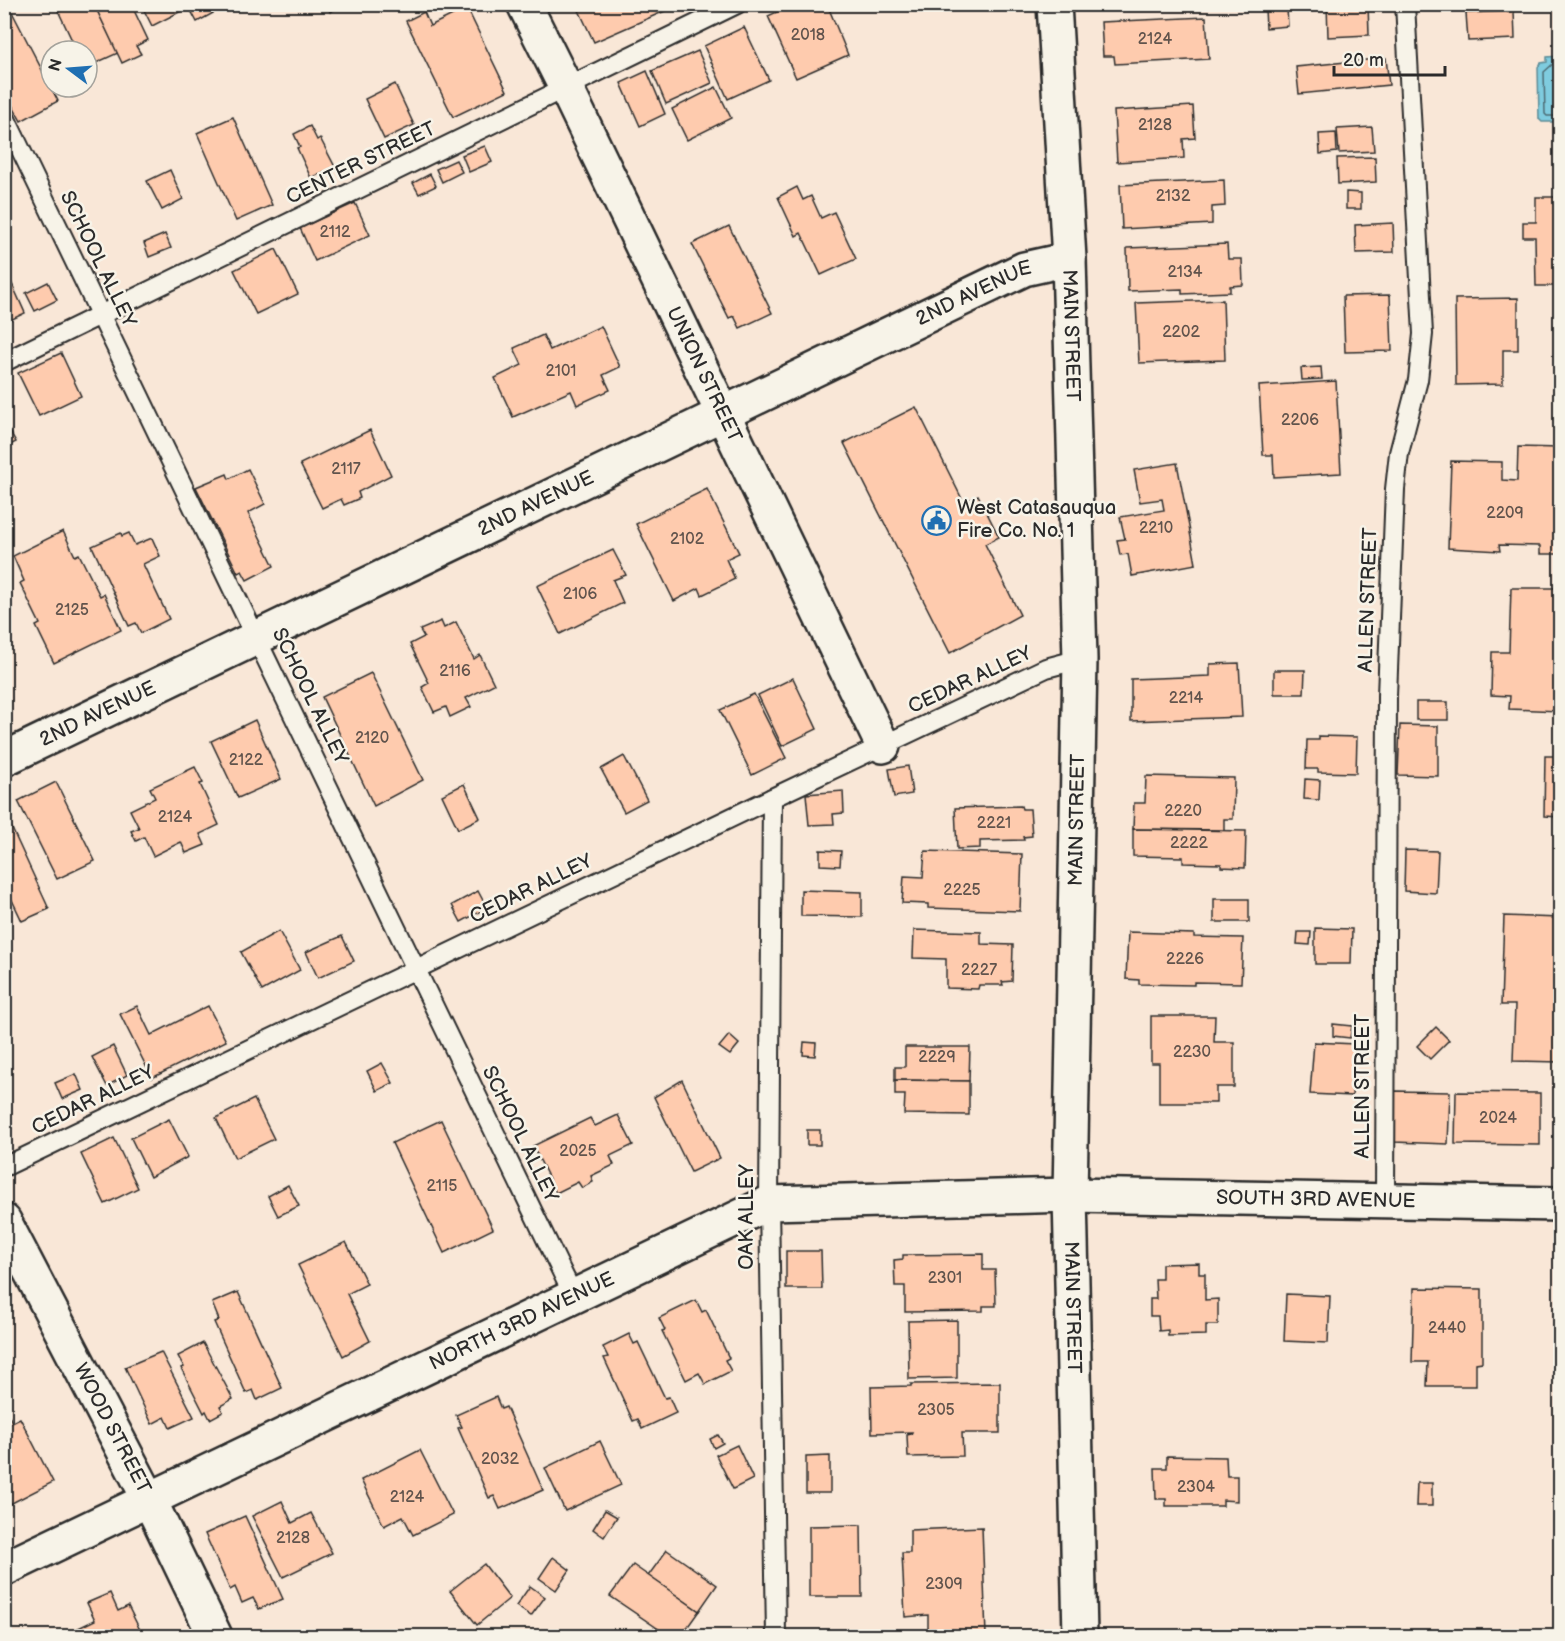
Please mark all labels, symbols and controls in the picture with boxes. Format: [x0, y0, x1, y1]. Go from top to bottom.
house number: 2018 [791, 26, 825, 45]
house number: 2124 [1138, 30, 1172, 49]
north arrow [39, 39, 99, 99]
scale bar [1334, 39, 1445, 77]
text: 20 m [1343, 50, 1384, 71]
text: N [45, 57, 67, 74]
street label: CENTER STREET [282, 116, 440, 210]
house number: 2128 [1138, 116, 1172, 135]
street label: SCHOOL ALLEY [55, 187, 141, 331]
house number: 2132 [1156, 187, 1191, 206]
house number: 2112 [319, 223, 351, 242]
street label: 2ND AVENUE [912, 256, 1034, 331]
house number: 2134 [1168, 263, 1203, 282]
street label: MAIN STREET [1057, 269, 1085, 402]
street label: UNION STREET [661, 303, 747, 446]
house number: 2202 [1162, 323, 1200, 342]
house number: 2101 [546, 362, 577, 381]
house number: 2206 [1281, 411, 1319, 430]
house number: 2117 [331, 460, 361, 479]
street label: 2ND AVENUE [474, 465, 598, 542]
place label: West Catasauqua Fire Co. No. 1 [957, 496, 1116, 543]
public building icon: West Catasauqua Fire Co. No. 1 [920, 504, 952, 536]
house number: 2209 [1486, 504, 1524, 523]
house number: 2210 [1139, 519, 1173, 538]
street label: ALLEN STREET [1353, 527, 1383, 673]
house number: 2102 [670, 530, 705, 549]
house number: 2106 [563, 585, 598, 604]
house number: 2125 [55, 601, 89, 620]
street label: SCHOOL ALLEY [267, 624, 353, 768]
street label: CEDAR ALLEY [905, 641, 1036, 719]
house number: 2116 [439, 662, 471, 681]
street label: 2ND AVENUE [36, 676, 160, 752]
house number: 2214 [1169, 689, 1204, 708]
house number: 2120 [355, 729, 389, 748]
house number: 2122 [229, 751, 264, 770]
street label: MAIN STREET [1064, 754, 1090, 886]
house number: 2220 [1164, 802, 1202, 821]
house number: 2124 [158, 808, 192, 827]
house number: 2221 [977, 814, 1011, 833]
house number: 2222 [1170, 834, 1208, 853]
street label: CEDAR ALLEY [466, 849, 596, 929]
house number: 2225 [943, 881, 981, 900]
house number: 2226 [1166, 950, 1204, 969]
house number: 2227 [961, 961, 997, 980]
street label: ALLEN STREET [1351, 1014, 1375, 1158]
house number: 2230 [1173, 1043, 1211, 1062]
house number: 2229 [918, 1048, 956, 1067]
street label: CEDAR ALLEY [28, 1060, 158, 1140]
street label: SCHOOL ALLEY [477, 1062, 563, 1206]
house number: 2024 [1479, 1109, 1517, 1128]
house number: 2025 [559, 1142, 597, 1161]
street label: OAK ALLEY [735, 1164, 759, 1270]
house number: 2115 [427, 1177, 457, 1196]
street label: SOUTH 3RD AVENUE [1216, 1186, 1416, 1213]
street label: MAIN STREET [1059, 1241, 1086, 1374]
street label: NORTH 3RD AVENUE [425, 1267, 618, 1376]
house number: 2301 [928, 1269, 962, 1288]
house number: 2440 [1428, 1319, 1466, 1338]
street label: WOOD STREET [68, 1359, 156, 1498]
house number: 2305 [917, 1401, 955, 1420]
house number: 2032 [481, 1450, 520, 1469]
house number: 2304 [1177, 1478, 1215, 1497]
house number: 2124 [390, 1488, 424, 1507]
house number: 2128 [276, 1529, 310, 1548]
house number: 2309 [925, 1575, 963, 1594]

